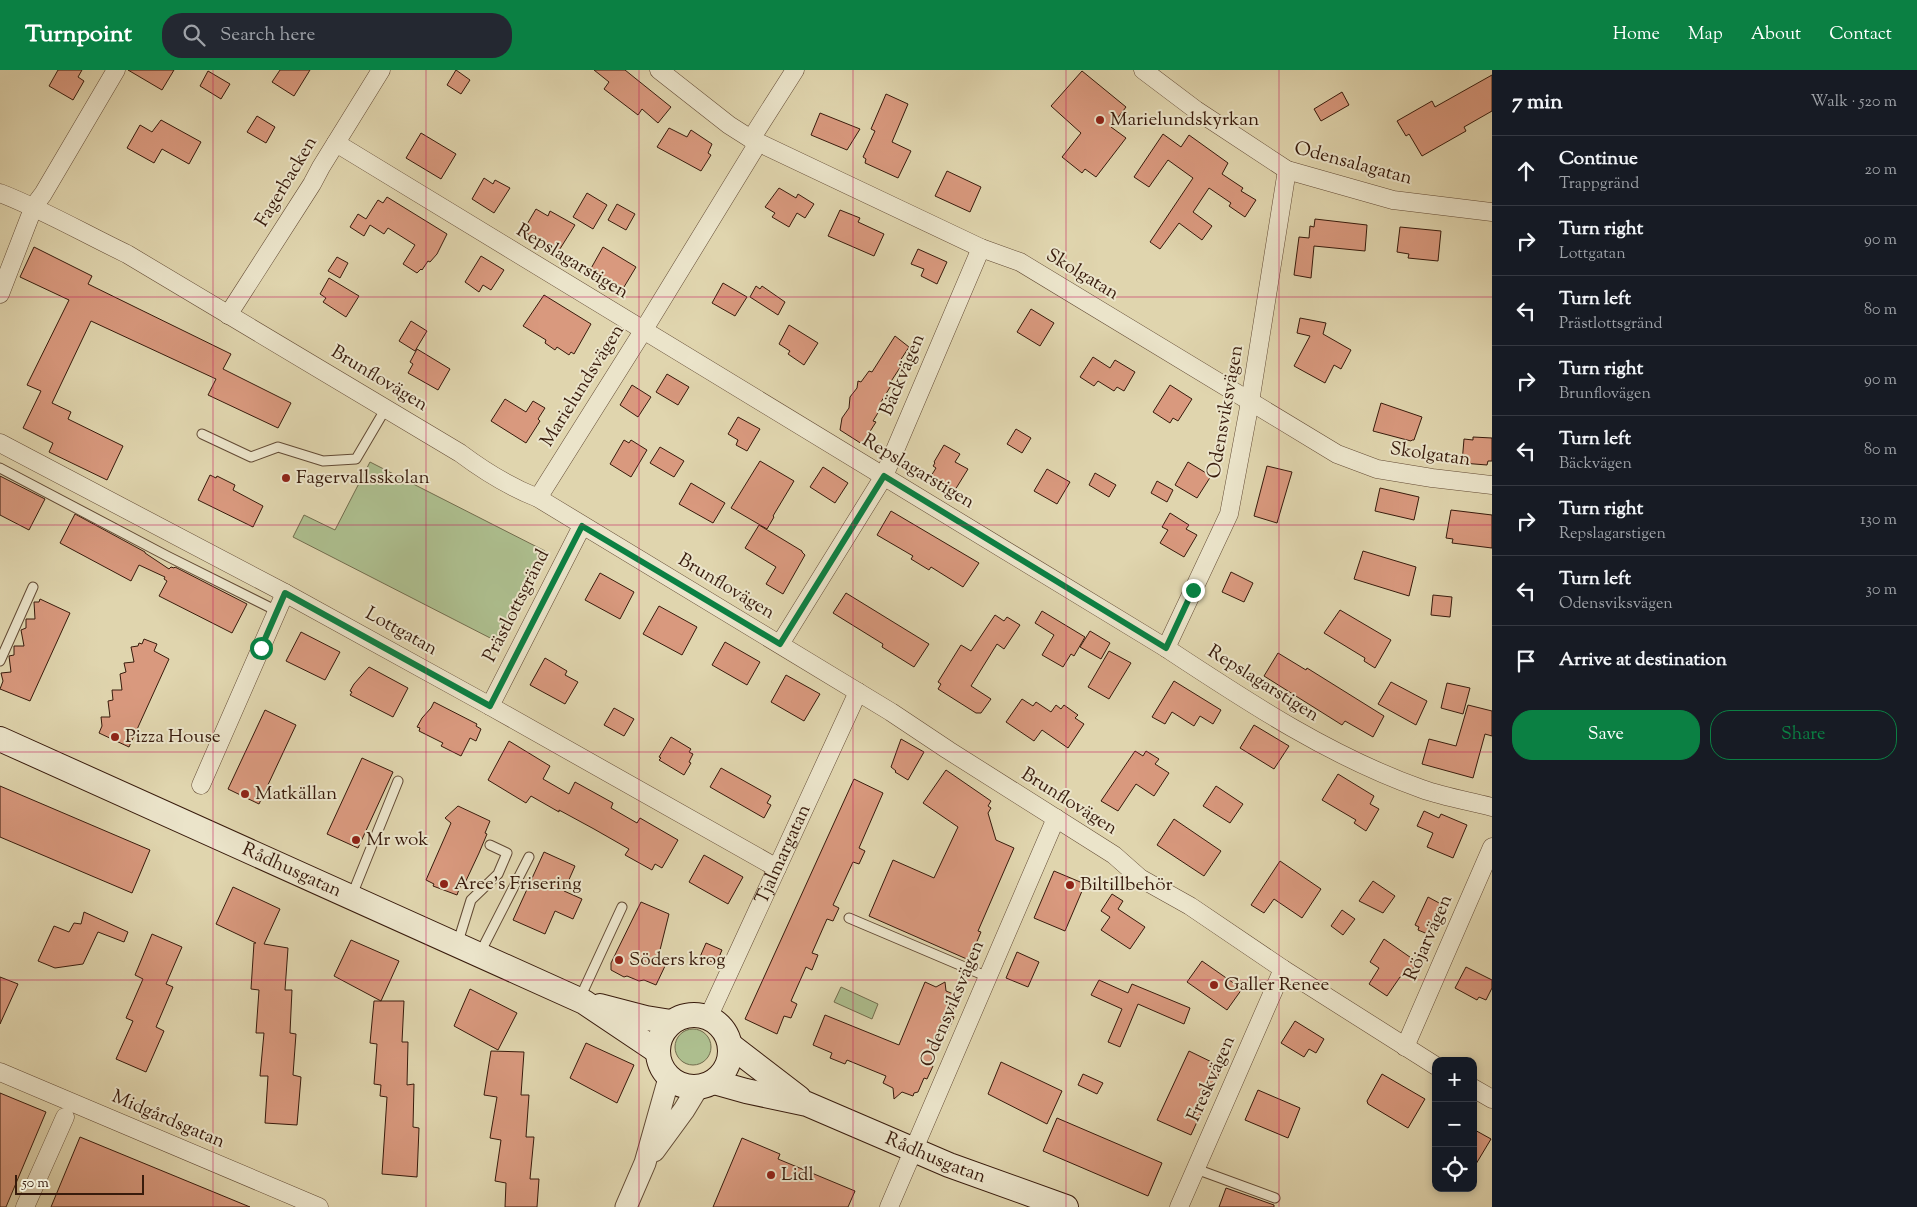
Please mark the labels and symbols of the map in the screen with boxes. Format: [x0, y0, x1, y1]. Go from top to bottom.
place label: Marielundskyrkan [1110, 107, 1259, 134]
marker: Marielundskyrkan [1094, 114, 1106, 126]
street label: Fagerbacken [249, 132, 325, 232]
street label: Odensalagatan [1291, 135, 1415, 193]
street label: Repslagarstigen [511, 218, 633, 306]
street label: Skolgatan [1040, 243, 1124, 307]
street label: Marielundsvägen [534, 319, 632, 453]
street label: Bäckvägen [874, 330, 932, 420]
street label: Brunflovägen [325, 339, 433, 419]
street label: Odensviksvägen [1201, 343, 1251, 481]
street label: Repslagarstigen [857, 428, 979, 516]
street label: Skolgatan [1388, 436, 1472, 474]
place label: Fagervallsskolan [296, 465, 430, 492]
marker: Fagervallsskolan [280, 472, 292, 484]
street label: Prästlottsgränd [477, 545, 557, 667]
street label: Brunflovägen [672, 547, 780, 627]
route end [1182, 579, 1205, 602]
street label: Lottgatan [360, 601, 442, 663]
route start [250, 637, 273, 660]
street label: Repslagarstigen [1202, 639, 1324, 729]
place label: Pizza House [125, 724, 221, 751]
marker: Pizza House [109, 731, 121, 743]
street label: Brunflovägen [1016, 762, 1122, 842]
place label: Matkällan [255, 781, 337, 808]
marker: Matkällan [239, 788, 251, 800]
street label: Tjalmargatan [749, 800, 818, 909]
place label: Mr wok [366, 827, 429, 854]
marker: Mr wok [350, 834, 362, 846]
street label: Rådhusgatan [238, 836, 346, 905]
place label: Aree's Frisering [454, 871, 581, 898]
place label: Biltillbehör [1080, 872, 1173, 899]
marker: Aree's Frisering [438, 878, 450, 890]
marker: Biltillbehör [1064, 879, 1076, 891]
street label: Röjarvägen [1398, 891, 1460, 985]
street label: Odensviksvägen [914, 937, 992, 1071]
place label: Söders krog [629, 947, 726, 974]
marker: Söders krog [613, 954, 625, 966]
place label: Galler Renee [1224, 972, 1330, 999]
marker: Galler Renee [1208, 979, 1220, 991]
street label: Freskvägen [1181, 1032, 1243, 1126]
street label: Midgårdsgatan [107, 1084, 229, 1156]
street label: Rådhusgatan [881, 1126, 989, 1191]
place label: Lidl [781, 1162, 814, 1189]
marker: Lidl [765, 1169, 777, 1181]
scale bar [15, 1172, 144, 1195]

